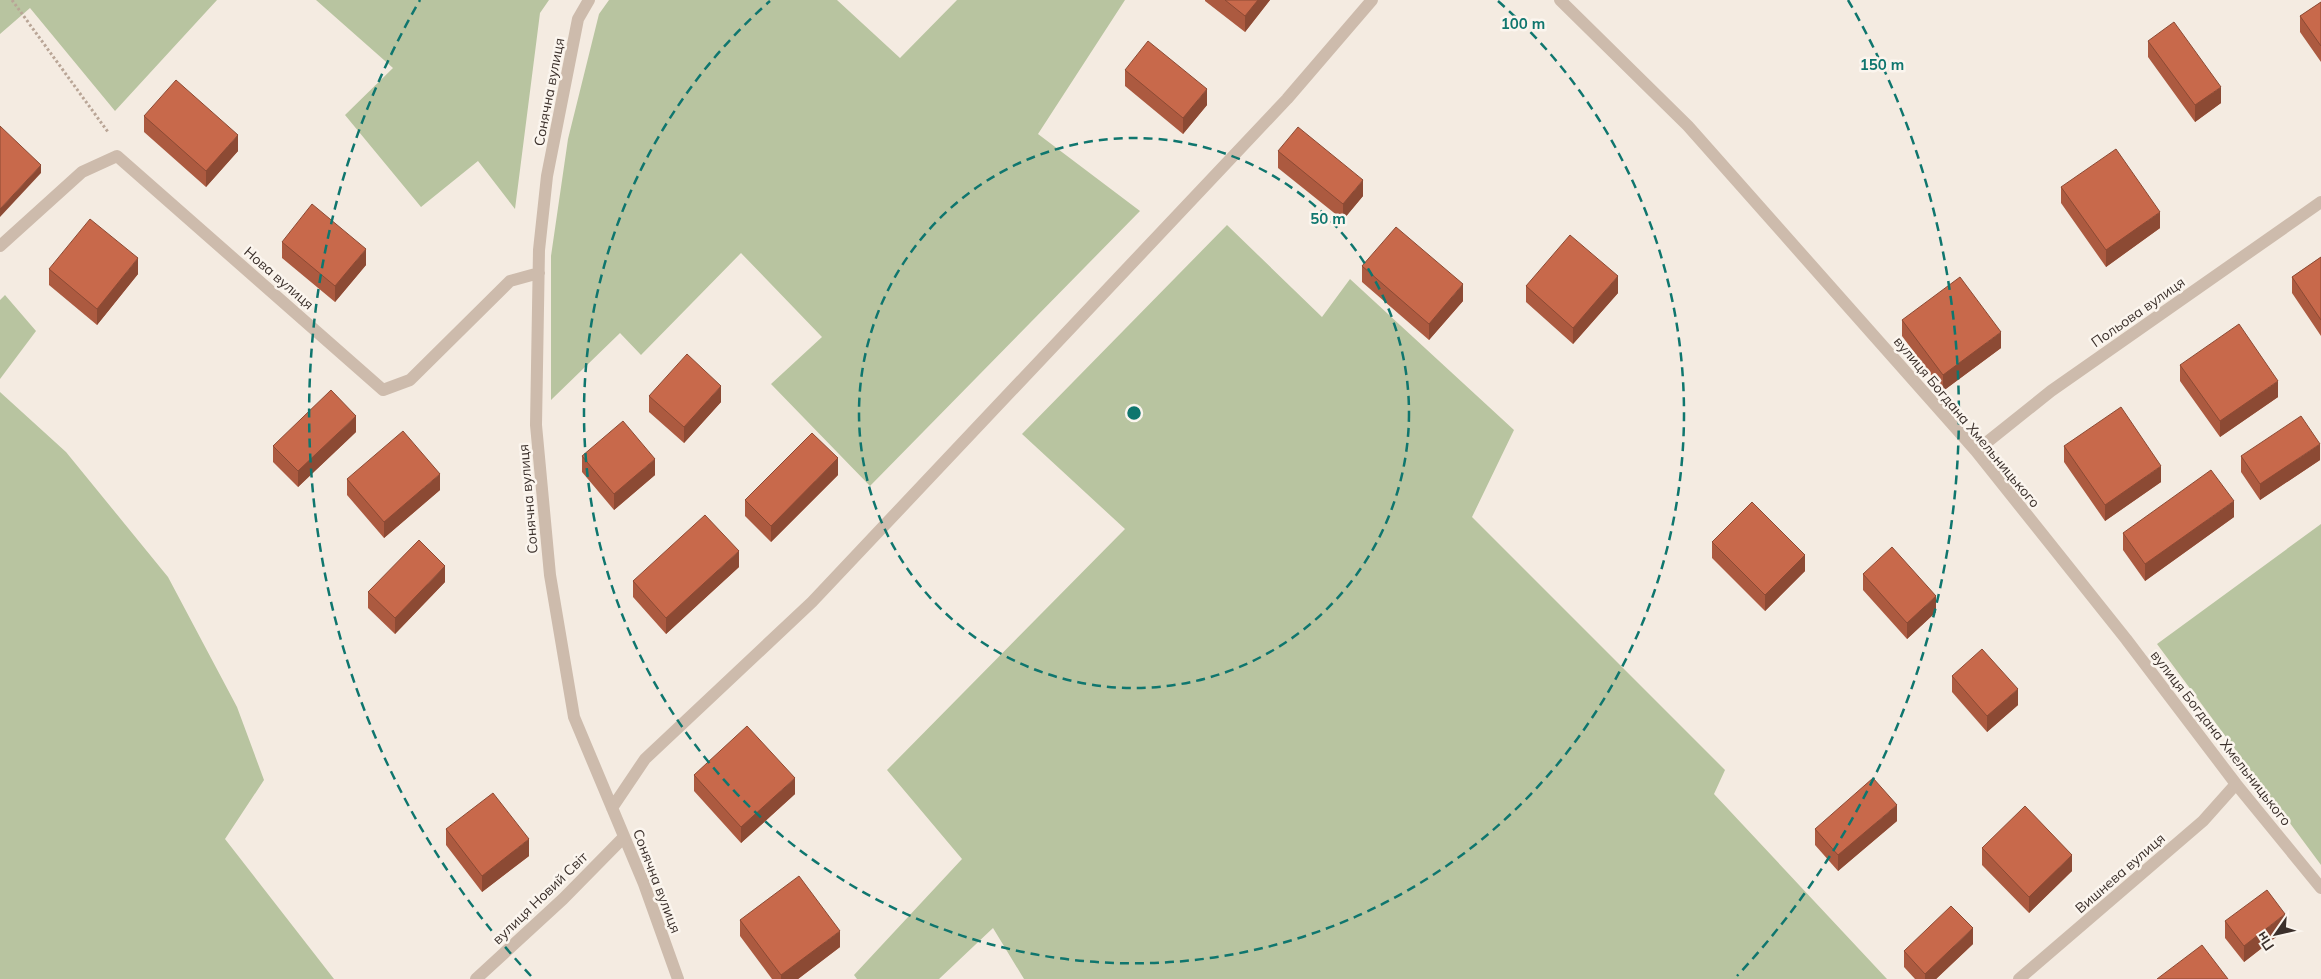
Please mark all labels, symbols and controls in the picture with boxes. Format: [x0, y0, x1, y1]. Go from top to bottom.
text: 100 m [1501, 14, 1545, 33]
street label: Сонячна вулиця [530, 36, 568, 148]
text: 150 m [1860, 55, 1904, 74]
text: 50 m [1310, 209, 1346, 228]
street label: Нова вулиця [240, 243, 318, 313]
street label: Польова вулиця [2088, 273, 2188, 351]
street label: вулиця Богдана Хмельницького [1890, 333, 2044, 511]
centre of rings [1125, 404, 1143, 422]
street label: Сонячна вулиця [514, 444, 542, 554]
street label: вулиця Богдана Хмельницького [2147, 647, 2295, 829]
street label: Сонячна вулиця [629, 827, 685, 935]
street label: Вишнева вулиця [2071, 829, 2169, 917]
street label: вулиця Новий Світ [489, 847, 592, 948]
north arrow [2251, 909, 2301, 959]
text: Пн [2252, 928, 2278, 954]

